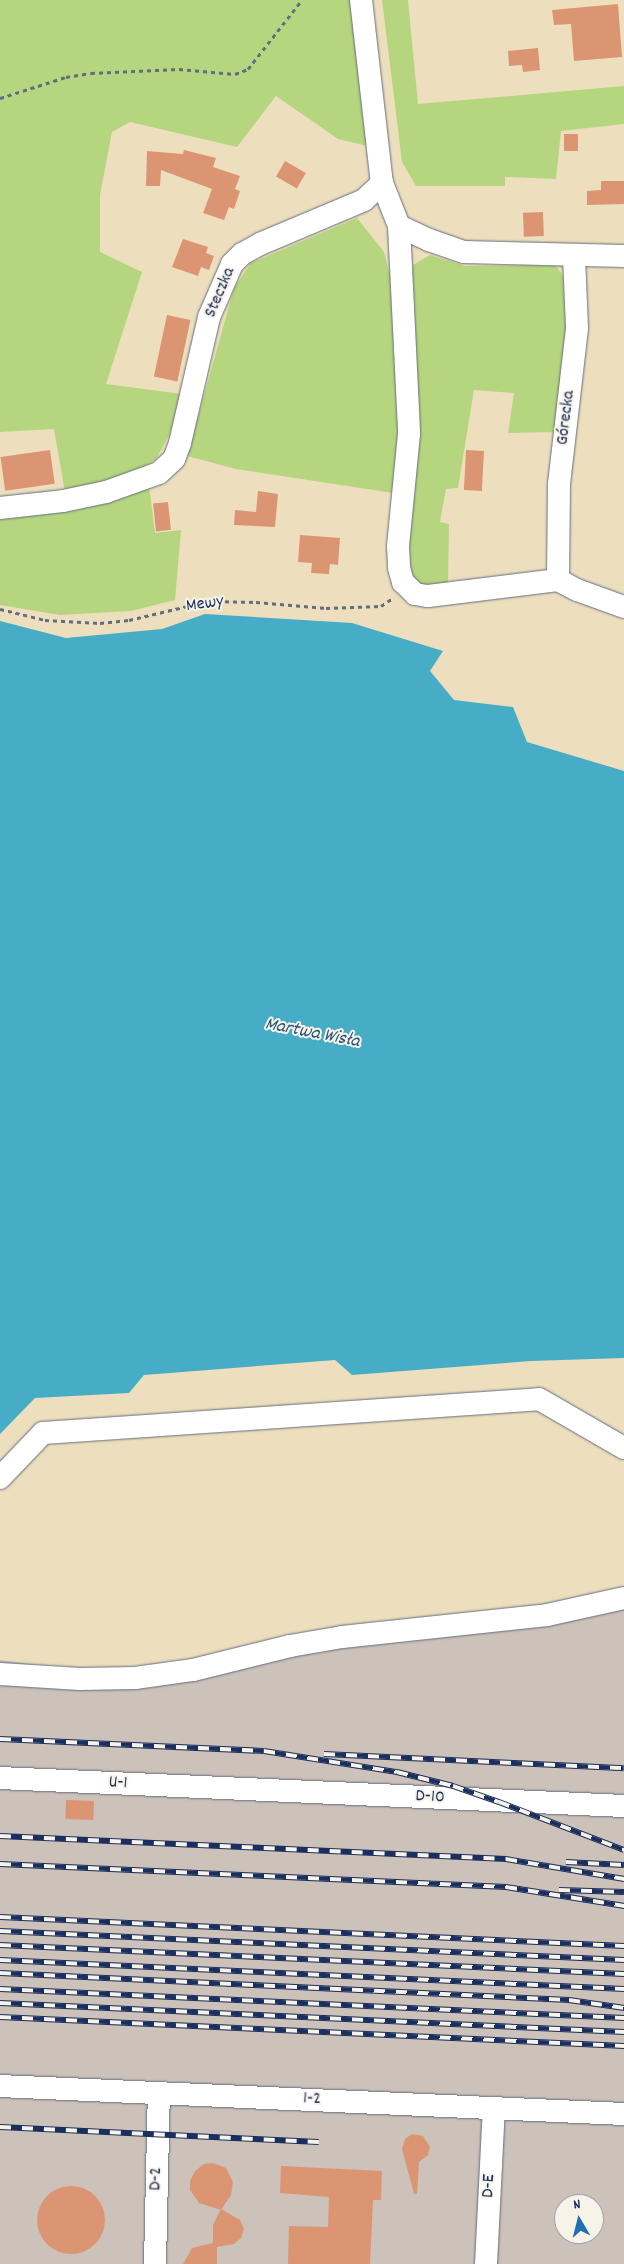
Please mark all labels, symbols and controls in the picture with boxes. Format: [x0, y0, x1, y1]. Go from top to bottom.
street label: Steczka [201, 265, 241, 321]
street label: Górecka [553, 390, 581, 446]
street label: Mewy [185, 592, 225, 618]
water label: Martwa Wisła [263, 1014, 361, 1054]
street label: U-1 [108, 1773, 128, 1795]
street label: D-10 [415, 1786, 445, 1810]
street label: 1-2 [302, 2089, 322, 2111]
street label: D-2 [146, 2167, 168, 2191]
street label: D-E [479, 2174, 501, 2198]
north arrow [554, 2194, 604, 2244]
text: N [572, 2195, 582, 2216]

